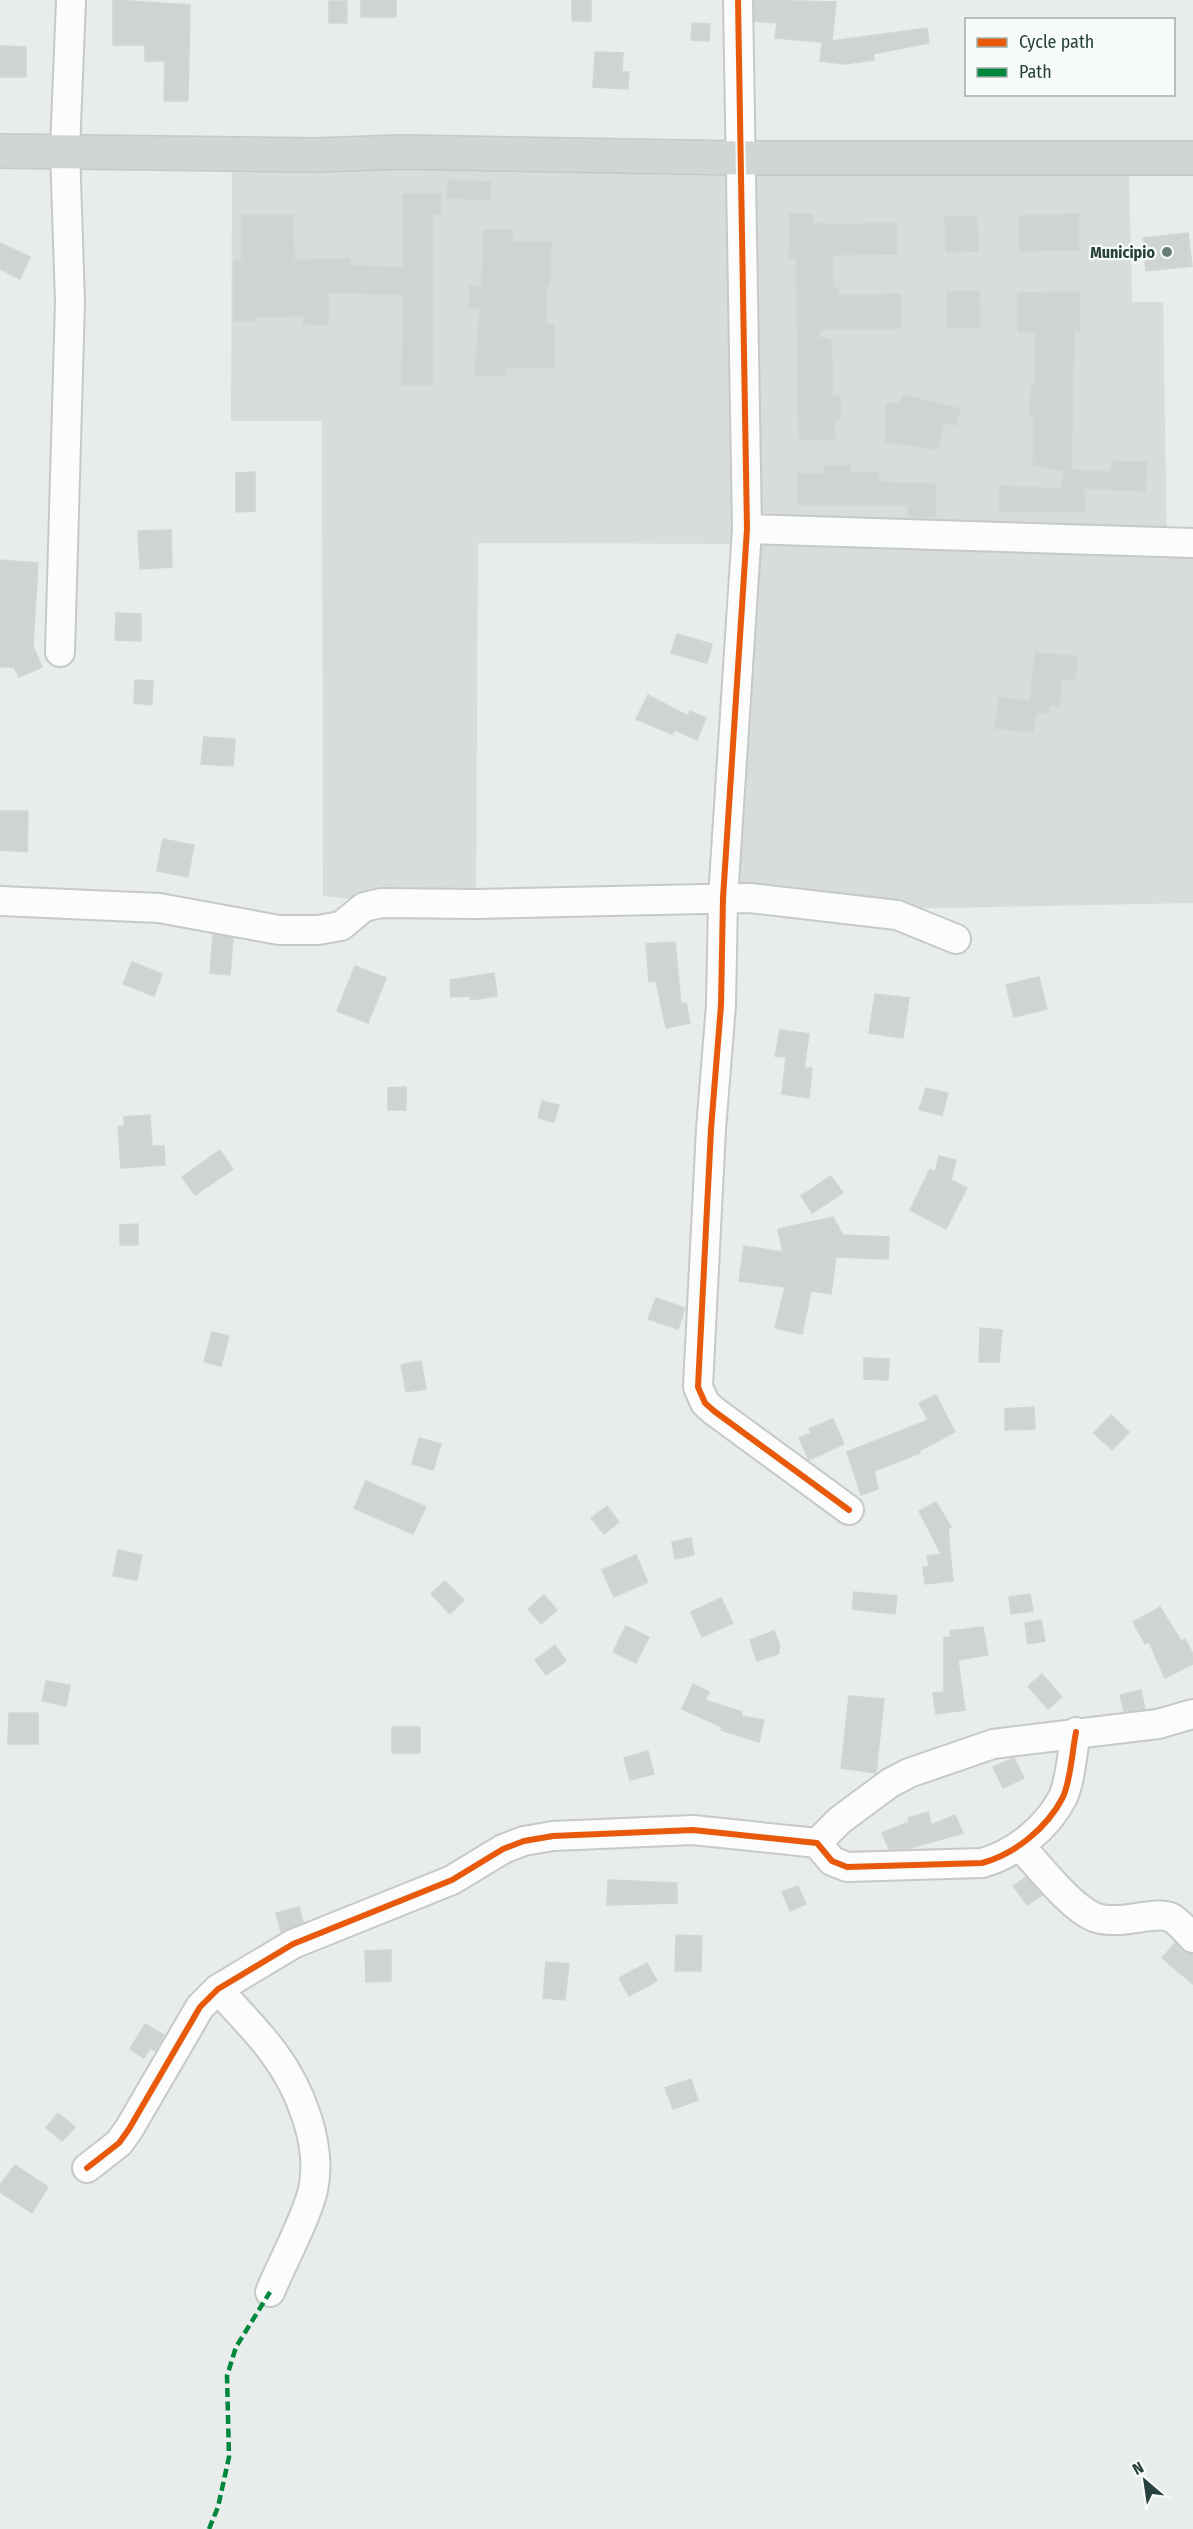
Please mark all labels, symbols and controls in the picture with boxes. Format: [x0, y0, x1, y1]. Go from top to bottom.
legend [965, 18, 1175, 96]
text: Cycle path [1019, 31, 1094, 53]
text: Path [1019, 61, 1052, 83]
place label: Municipio [1090, 243, 1155, 262]
marker: Municipio [1160, 245, 1174, 259]
north arrow [1115, 2451, 1175, 2511]
text: N [1129, 2458, 1147, 2479]

